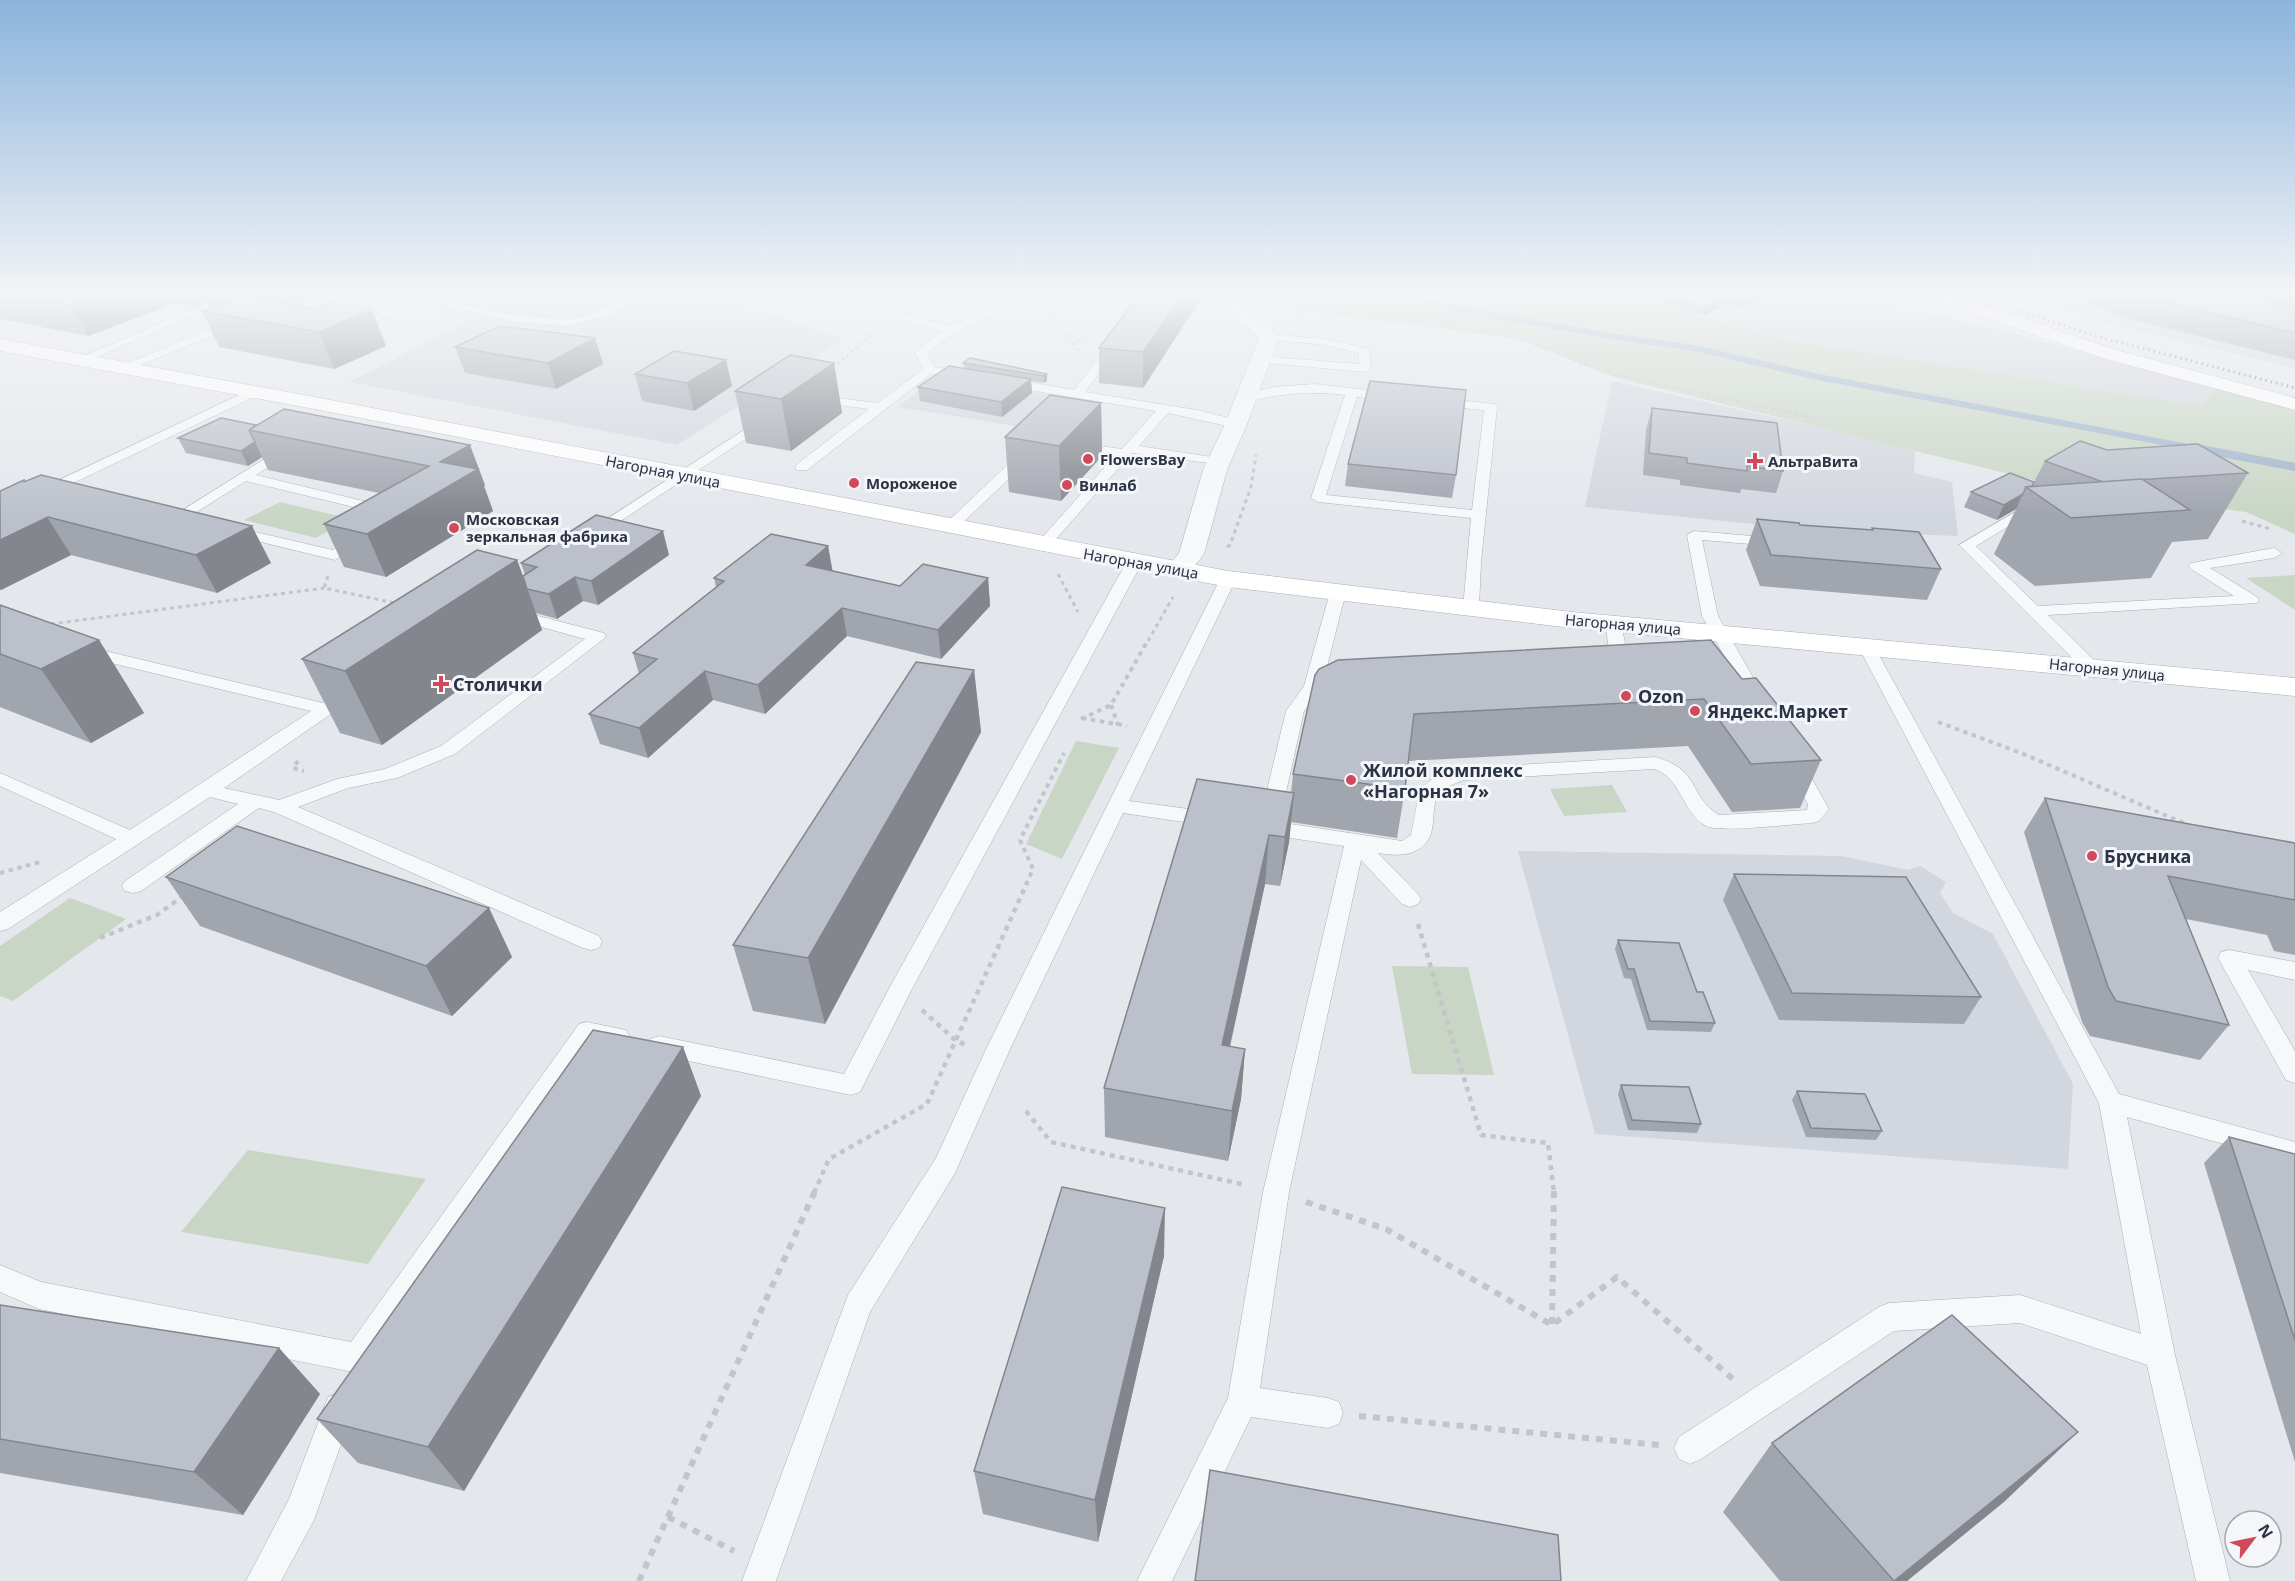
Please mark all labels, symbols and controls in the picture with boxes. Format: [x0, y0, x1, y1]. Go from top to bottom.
place label: FlowersBay [1100, 449, 1186, 469]
street label: Нагорная улица [604, 450, 722, 492]
place label: АльтраВита [1768, 451, 1858, 471]
marker: FlowersBay [1081, 452, 1095, 466]
marker: АльтраВита [1746, 452, 1764, 470]
place label: Мороженое [866, 473, 958, 493]
place label: Винлаб [1079, 475, 1137, 495]
marker: Мороженое [847, 476, 861, 490]
marker: Винлаб [1060, 478, 1074, 492]
place label: Московская зеркальная фабрика [466, 509, 628, 546]
marker: Московская зеркальная фабрика [447, 521, 461, 535]
street label: Нагорная улица [1082, 543, 1200, 583]
street label: Нагорная улица [1564, 609, 1682, 639]
street label: Нагорная улица [2048, 653, 2166, 685]
place label: Столички [453, 672, 543, 696]
marker: Столички [434, 677, 448, 691]
place label: Ozon [1638, 684, 1684, 708]
marker: Ozon [1619, 689, 1633, 703]
place label: Яндекс.Маркет [1707, 699, 1848, 723]
marker: Яндекс.Маркет [1688, 704, 1702, 718]
place label: Жилой комплекс «Нагорная 7» [1363, 758, 1523, 803]
marker: Жилой комплекс «Нагорная 7» [1344, 773, 1358, 787]
place label: Брусника [2104, 844, 2191, 868]
marker: Брусника [2085, 849, 2099, 863]
north arrow [2223, 1509, 2283, 1569]
text: N [2253, 1520, 2278, 1542]

